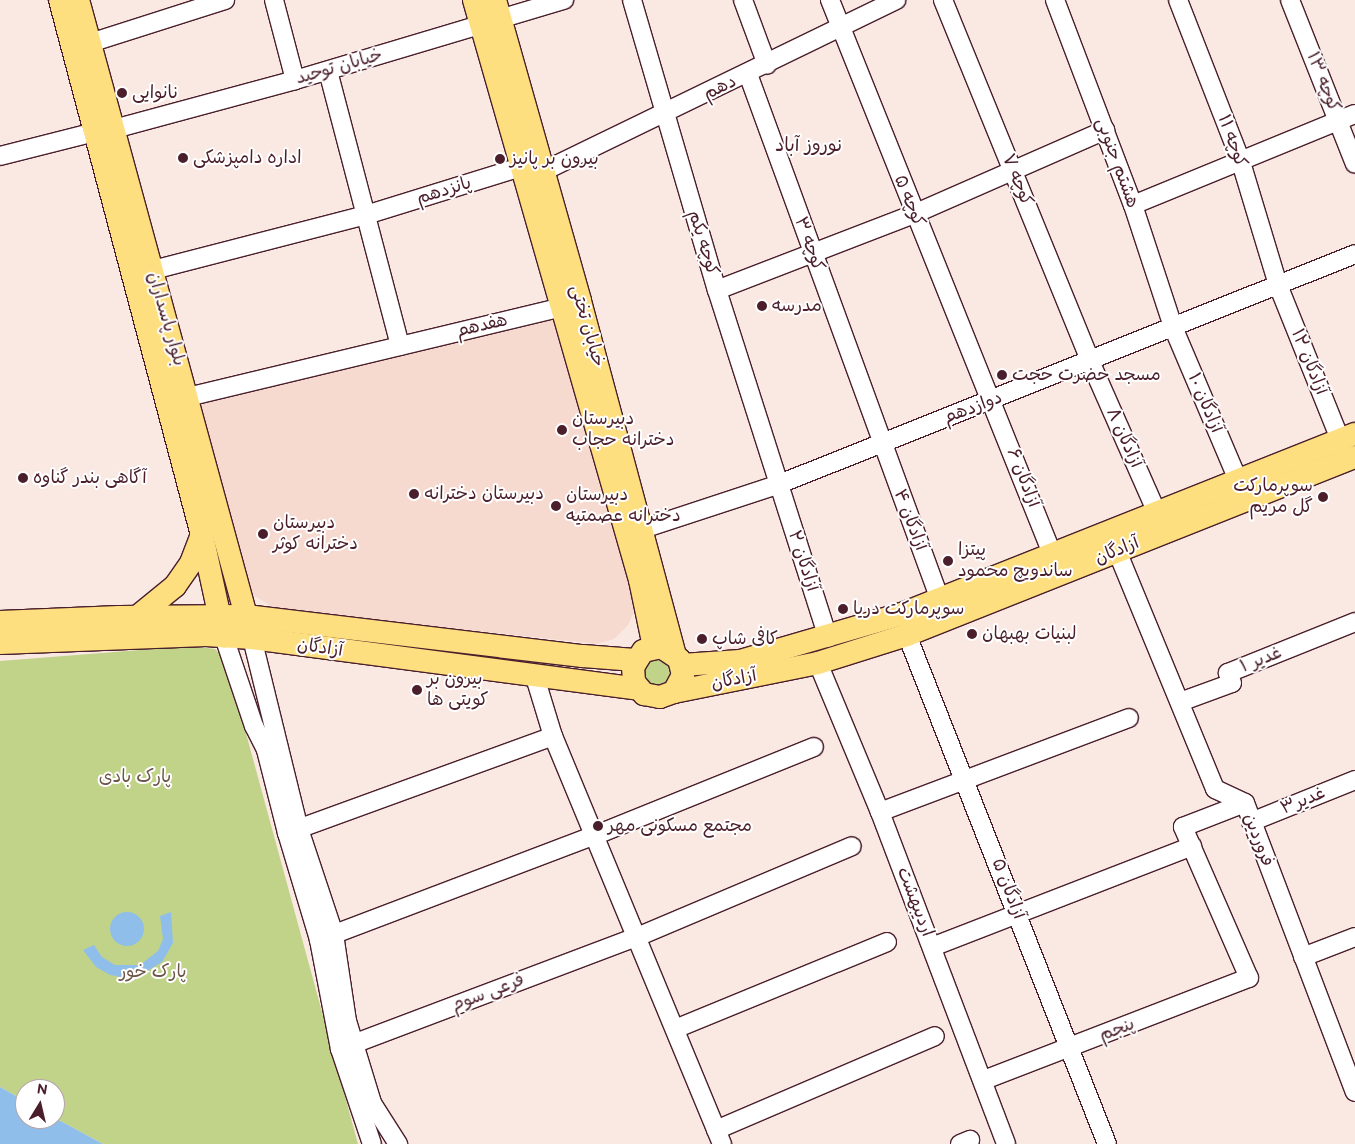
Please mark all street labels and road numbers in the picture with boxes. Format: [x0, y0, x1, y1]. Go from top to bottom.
street label: خیابان توحید [293, 44, 385, 90]
street label: کوچه ۱۳ [1301, 49, 1345, 115]
street label: دهم [700, 71, 740, 105]
street label: کوچه ۱۱ [1213, 112, 1251, 170]
street label: هشتم جنوبی [1091, 115, 1143, 211]
street label: کوچه ۷ [997, 151, 1037, 209]
street label: پانزدهم [414, 172, 474, 210]
street label: کوچه ۵ [889, 172, 929, 230]
street label: کوچه یکم [683, 208, 723, 278]
street label: کوچه ۳ [789, 214, 829, 274]
street label: بلوار پاسداران [142, 270, 190, 368]
street label: خیابان تختی [565, 282, 609, 370]
street label: هفدهم [454, 310, 510, 342]
street label: آزادگان ۱۲ [1286, 326, 1332, 398]
street label: آزادگان ۱۰ [1183, 370, 1227, 436]
street label: دوازدهم [941, 387, 1005, 429]
street label: آزادگان ۸ [1101, 405, 1147, 471]
street label: آزادگان ۶ [1002, 445, 1044, 511]
street label: آزادگان ۴ [888, 486, 932, 554]
street label: آزادگان ۲ [783, 528, 823, 594]
street label: آزادگان [1092, 532, 1142, 570]
street label: آزادگان [296, 634, 344, 662]
street label: غدیر ۱ [1237, 642, 1285, 678]
street label: آزادگان [709, 665, 759, 695]
street label: غدیر۳ [1277, 782, 1329, 820]
street label: فروردین [1238, 810, 1278, 870]
street label: آزادگان ۵ [987, 856, 1029, 922]
street label: اردیبهشت [892, 864, 938, 940]
street label: فرعی سوم [449, 969, 527, 1017]
street label: پنجم [1096, 1013, 1138, 1047]

